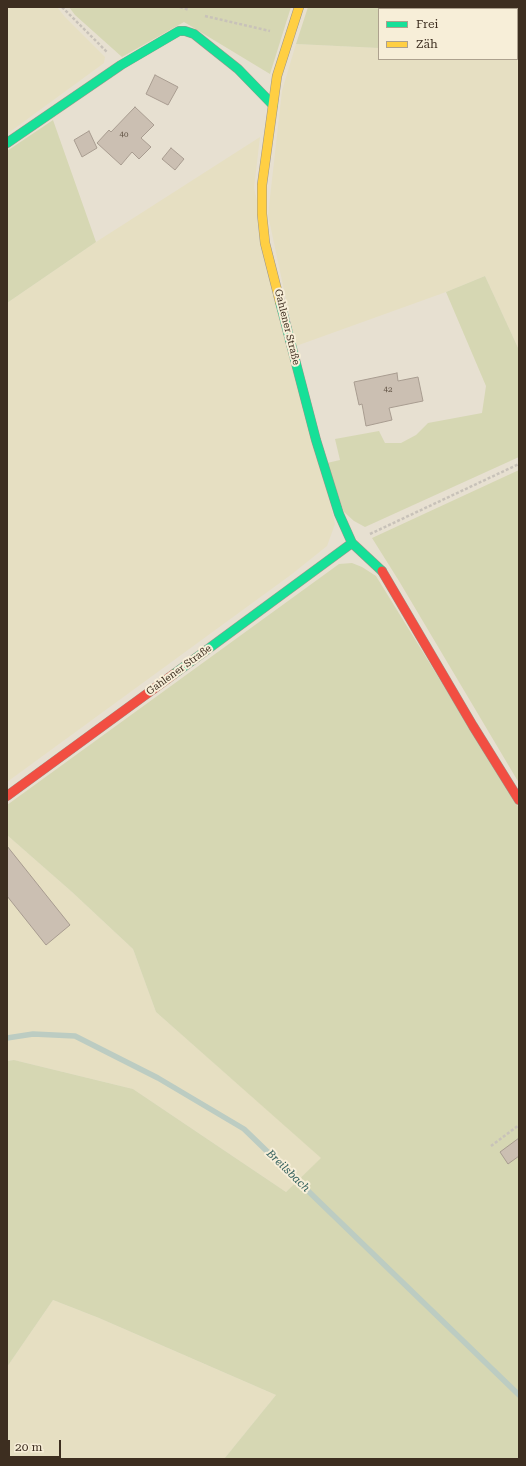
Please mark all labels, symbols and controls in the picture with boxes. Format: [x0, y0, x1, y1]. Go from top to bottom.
legend [378, 8, 518, 60]
text: Frei [416, 17, 438, 31]
text: Zäh [416, 37, 438, 51]
house number: 40 [120, 130, 128, 140]
street label: Gahlener Straße [272, 288, 302, 366]
house number: 42 [384, 385, 392, 395]
street label: Gahlener Straße [144, 642, 214, 698]
water label: Breilsbach [264, 1147, 312, 1195]
scale bar [10, 1432, 63, 1458]
text: 20 m [15, 1440, 42, 1454]

